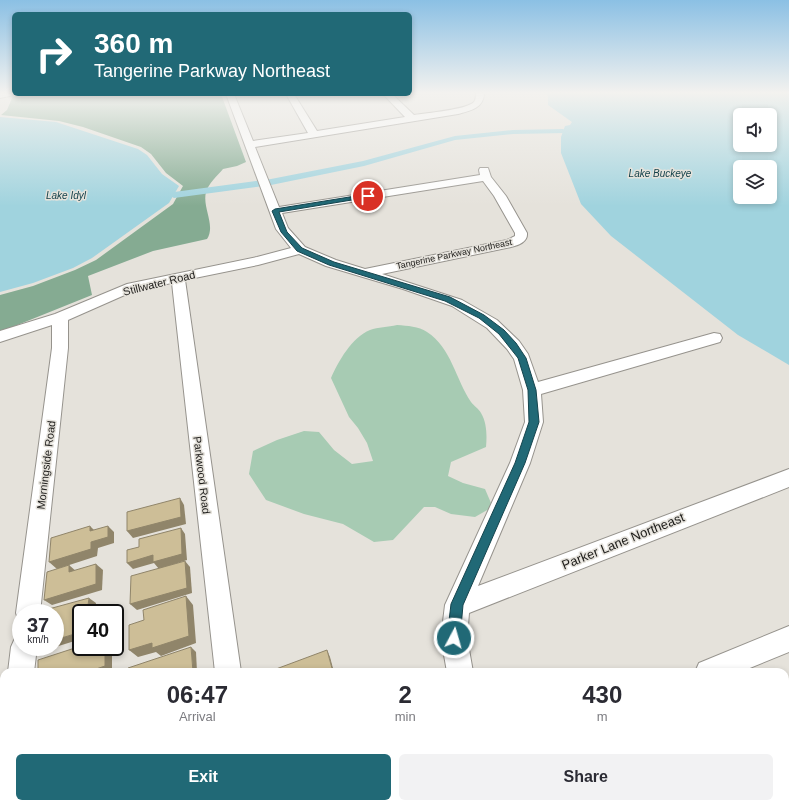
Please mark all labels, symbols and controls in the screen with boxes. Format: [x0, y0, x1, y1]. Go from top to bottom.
icon: right [28, 28, 80, 80]
text: 360 m [94, 28, 173, 59]
text: Tangerine Parkway Northeast [94, 61, 330, 81]
map controls [733, 108, 777, 204]
button: sound [733, 108, 777, 152]
button: layers [733, 160, 777, 204]
water label: Lake Buckeye [629, 168, 692, 179]
pin [351, 179, 385, 213]
icon: arrive [357, 185, 379, 207]
water label: Lake Idyl [46, 190, 87, 201]
street label: Tangerine Parkway Northeast [395, 237, 513, 271]
street label: Stillwater Road [122, 268, 196, 298]
street label: Morningside Road [35, 420, 57, 510]
street label: Parkwood Road [191, 435, 213, 515]
street label: Parker Lane Northeast [560, 509, 687, 572]
speed limit sign: 40 [72, 604, 124, 656]
text: 37 [27, 614, 49, 636]
position arrow [433, 617, 475, 659]
text: km/h [27, 634, 49, 645]
text: 06:47 [167, 681, 228, 708]
text: 2 [398, 681, 412, 708]
text: 430 [582, 681, 622, 708]
text: Arrival [179, 709, 216, 724]
text: min [395, 709, 416, 724]
text: m [597, 709, 608, 724]
button: Exit [16, 754, 391, 800]
button: Share [399, 754, 773, 800]

